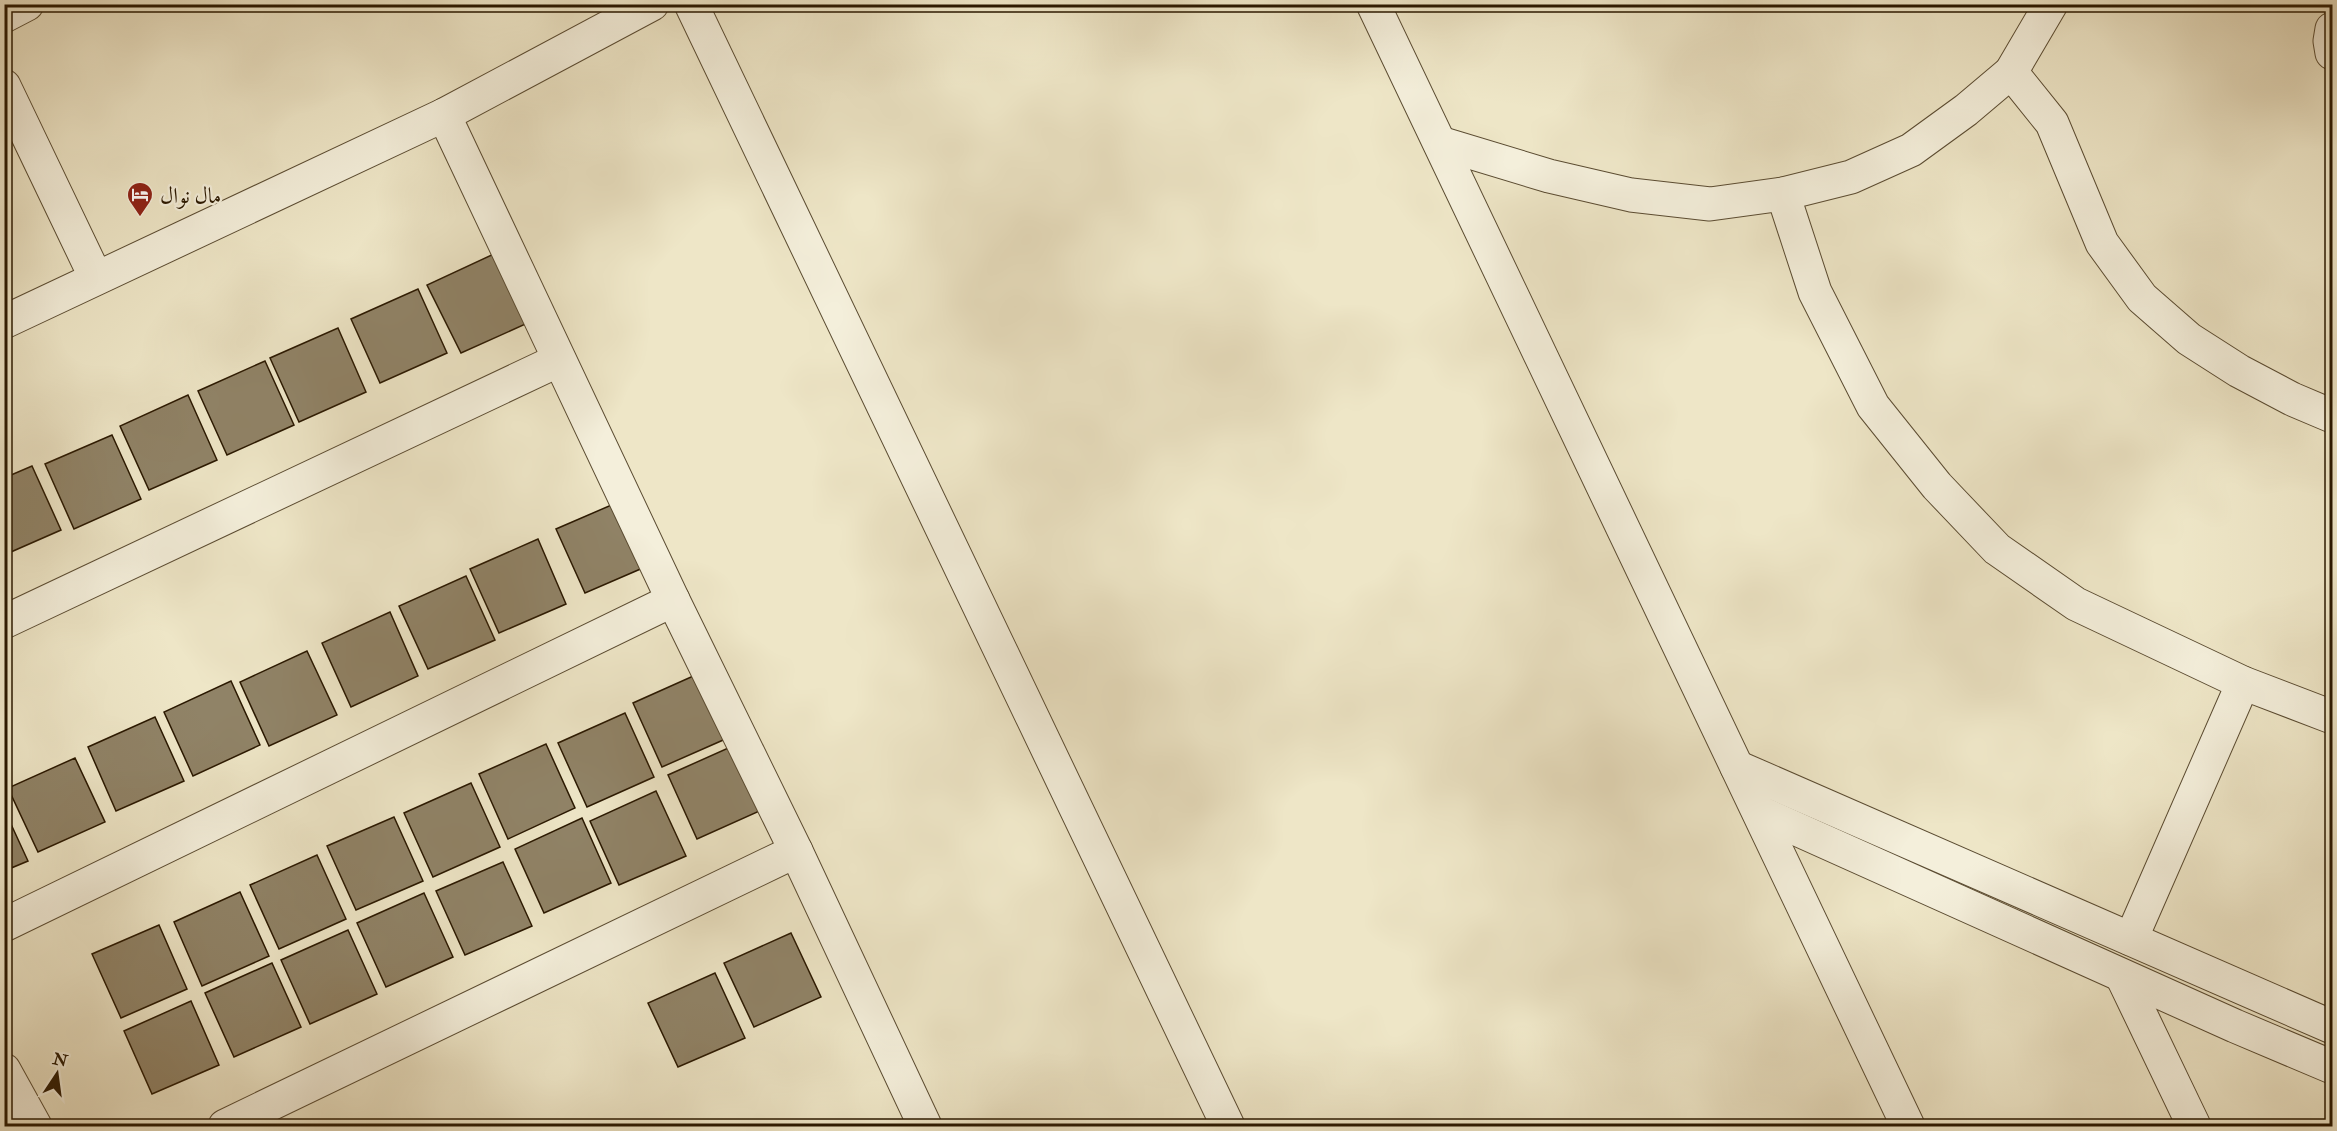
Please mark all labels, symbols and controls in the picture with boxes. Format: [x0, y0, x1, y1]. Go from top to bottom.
hotel icon: مال نوال [125, 180, 155, 218]
place label: مال نوال [160, 182, 221, 210]
north arrow [27, 1044, 87, 1104]
text: N [50, 1049, 70, 1072]

